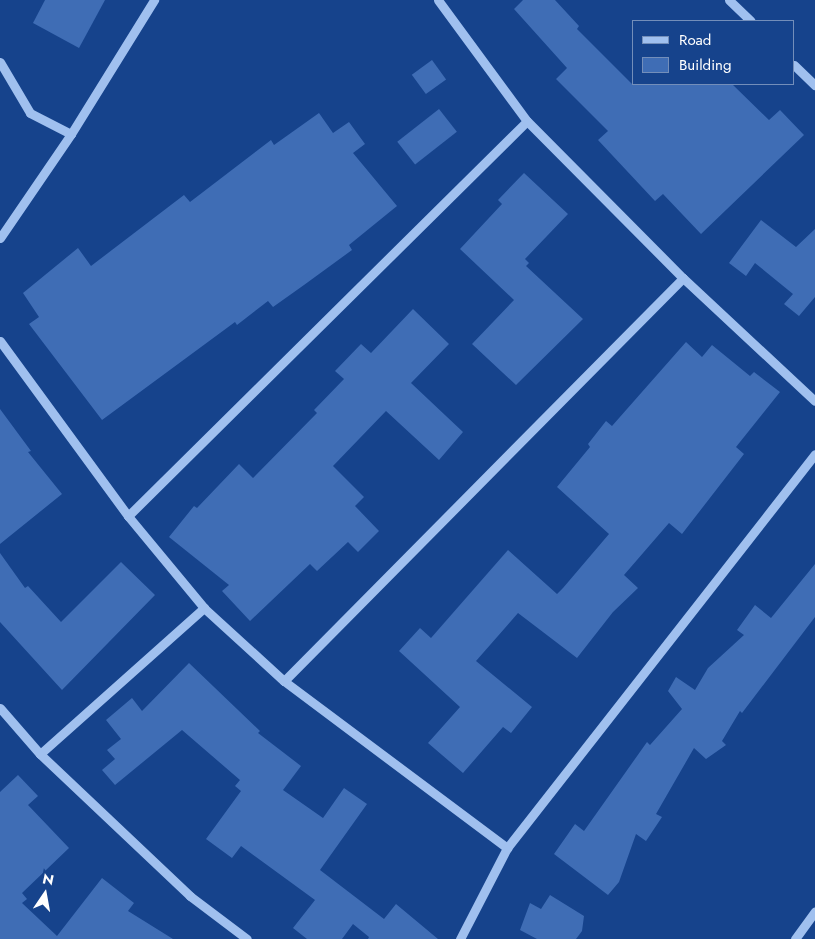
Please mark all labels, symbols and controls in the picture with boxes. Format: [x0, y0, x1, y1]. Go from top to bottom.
legend [632, 20, 795, 85]
text: Road [679, 29, 711, 51]
text: Building [679, 54, 731, 76]
text: N [41, 868, 56, 890]
north arrow [20, 869, 70, 919]

